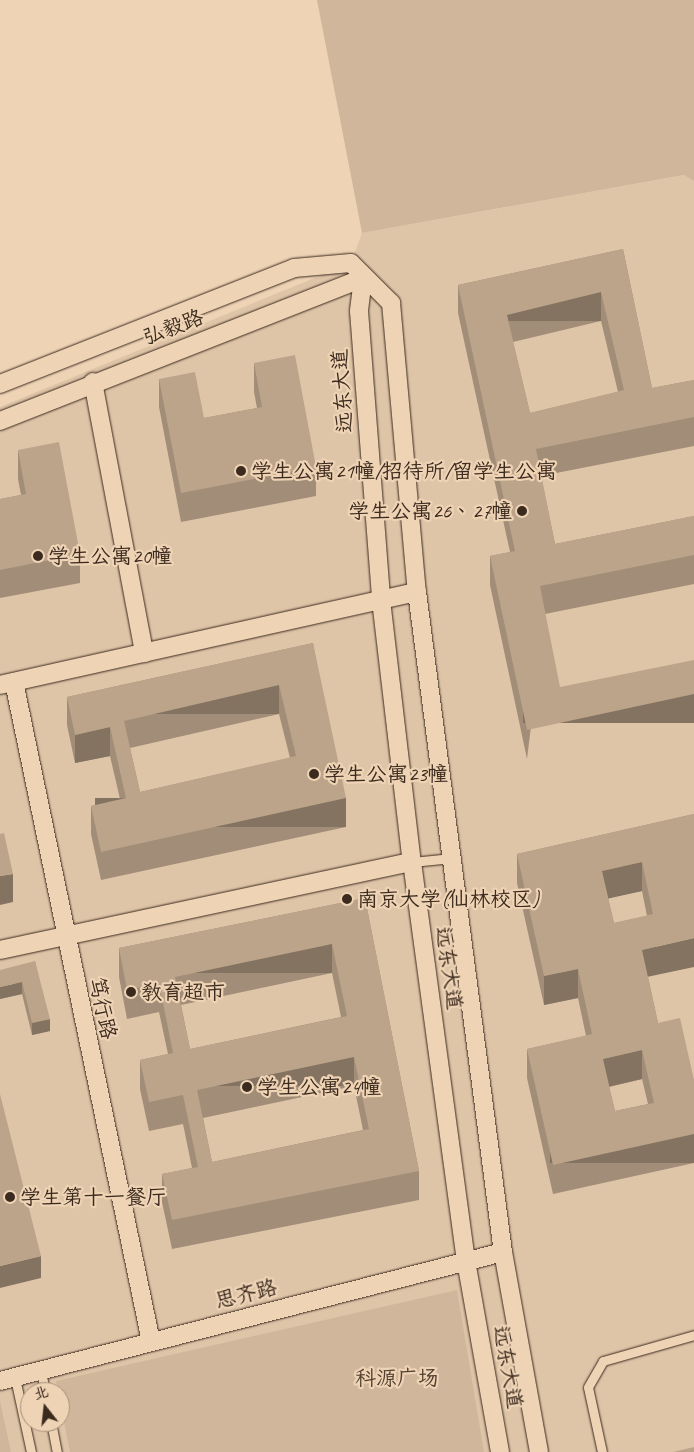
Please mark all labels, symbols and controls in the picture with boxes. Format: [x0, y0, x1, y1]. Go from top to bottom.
street label: 弘毅路 [139, 304, 207, 350]
street label: 远东大道 [327, 348, 357, 434]
place label: 学生公寓21幢/招待所/留学生公寓 [251, 458, 557, 484]
marker: 学生公寓21幢/招待所/留学生公寓 [235, 465, 247, 477]
place label: 学生公寓26、27幢 [348, 498, 512, 524]
marker: 学生公寓26、27幢 [516, 505, 528, 517]
place label: 学生公寓20幢 [48, 543, 172, 569]
marker: 学生公寓20幢 [32, 550, 44, 562]
place label: 学生公寓23幢 [324, 761, 448, 787]
marker: 学生公寓23幢 [308, 768, 320, 780]
place label: 南京大学(仙林校区) [357, 886, 539, 912]
marker: 南京大学(仙林校区) [341, 893, 353, 905]
street label: 远东大道 [431, 925, 467, 1011]
street label: 笃行路 [84, 975, 122, 1041]
place label: 教育超市 [141, 979, 225, 1005]
marker: 教育超市 [125, 986, 137, 998]
place label: 学生公寓24幢 [257, 1074, 381, 1100]
marker: 学生公寓24幢 [241, 1081, 253, 1093]
place label: 学生第十一餐厅 [20, 1184, 167, 1210]
marker: 学生第十一餐厅 [4, 1191, 16, 1203]
street label: 思齐路 [212, 1274, 280, 1314]
street label: 远东大道 [488, 1323, 528, 1411]
park label: 科源广场 [355, 1365, 439, 1391]
north arrow [20, 1382, 70, 1432]
text: 北 [32, 1383, 50, 1403]

